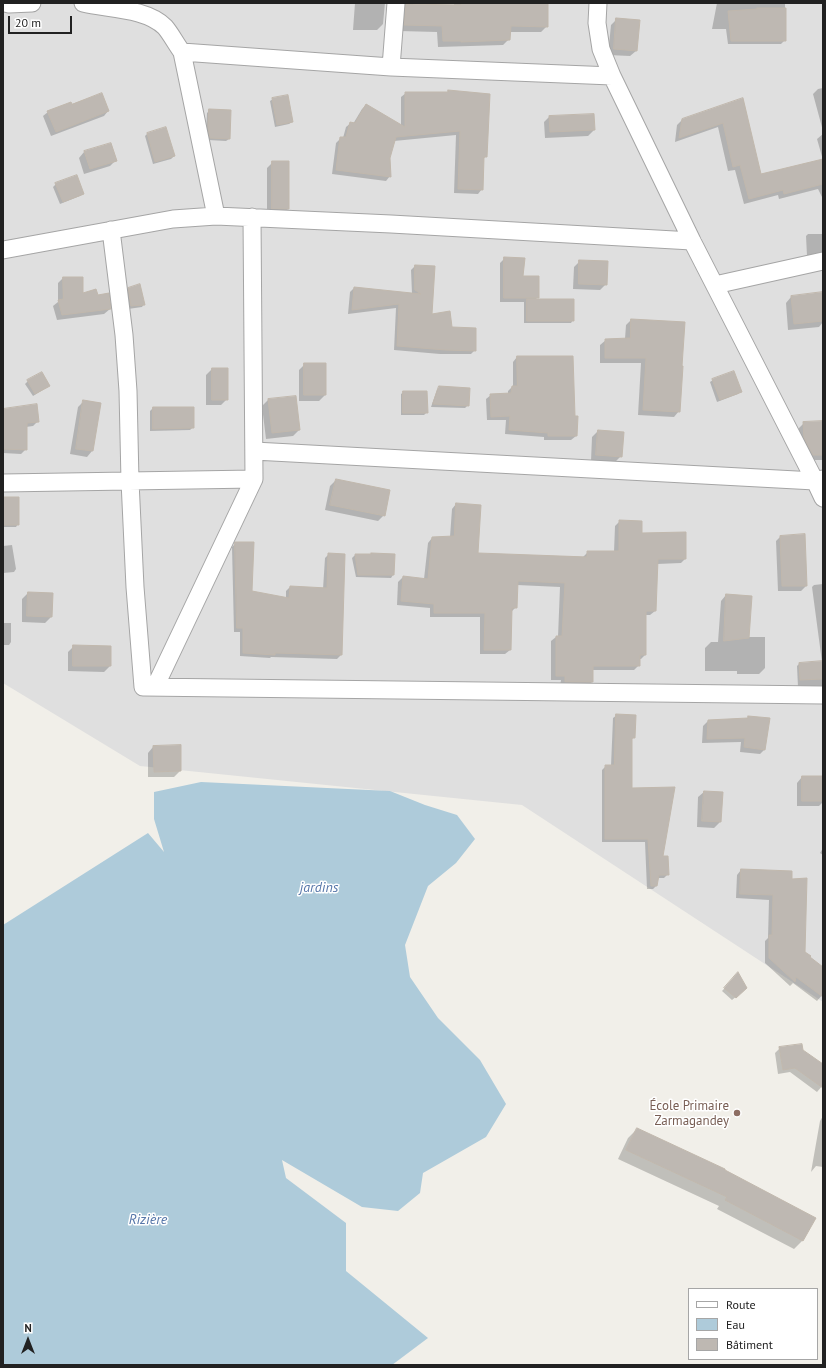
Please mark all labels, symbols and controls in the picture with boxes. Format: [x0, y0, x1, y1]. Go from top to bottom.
scale bar [10, 8, 74, 34]
text: 20 m [15, 15, 41, 30]
water label: jardins [300, 880, 338, 896]
place label: École Primaire Zarmagandey [649, 1098, 729, 1129]
marker: École Primaire Zarmagandey [732, 1108, 742, 1118]
water label: Rizière [129, 1212, 167, 1228]
legend [688, 1288, 818, 1360]
text: Route [726, 1297, 756, 1312]
text: Eau [726, 1317, 745, 1332]
north arrow [8, 1320, 48, 1360]
text: N [24, 1321, 32, 1335]
text: Bâtiment [726, 1337, 773, 1352]

